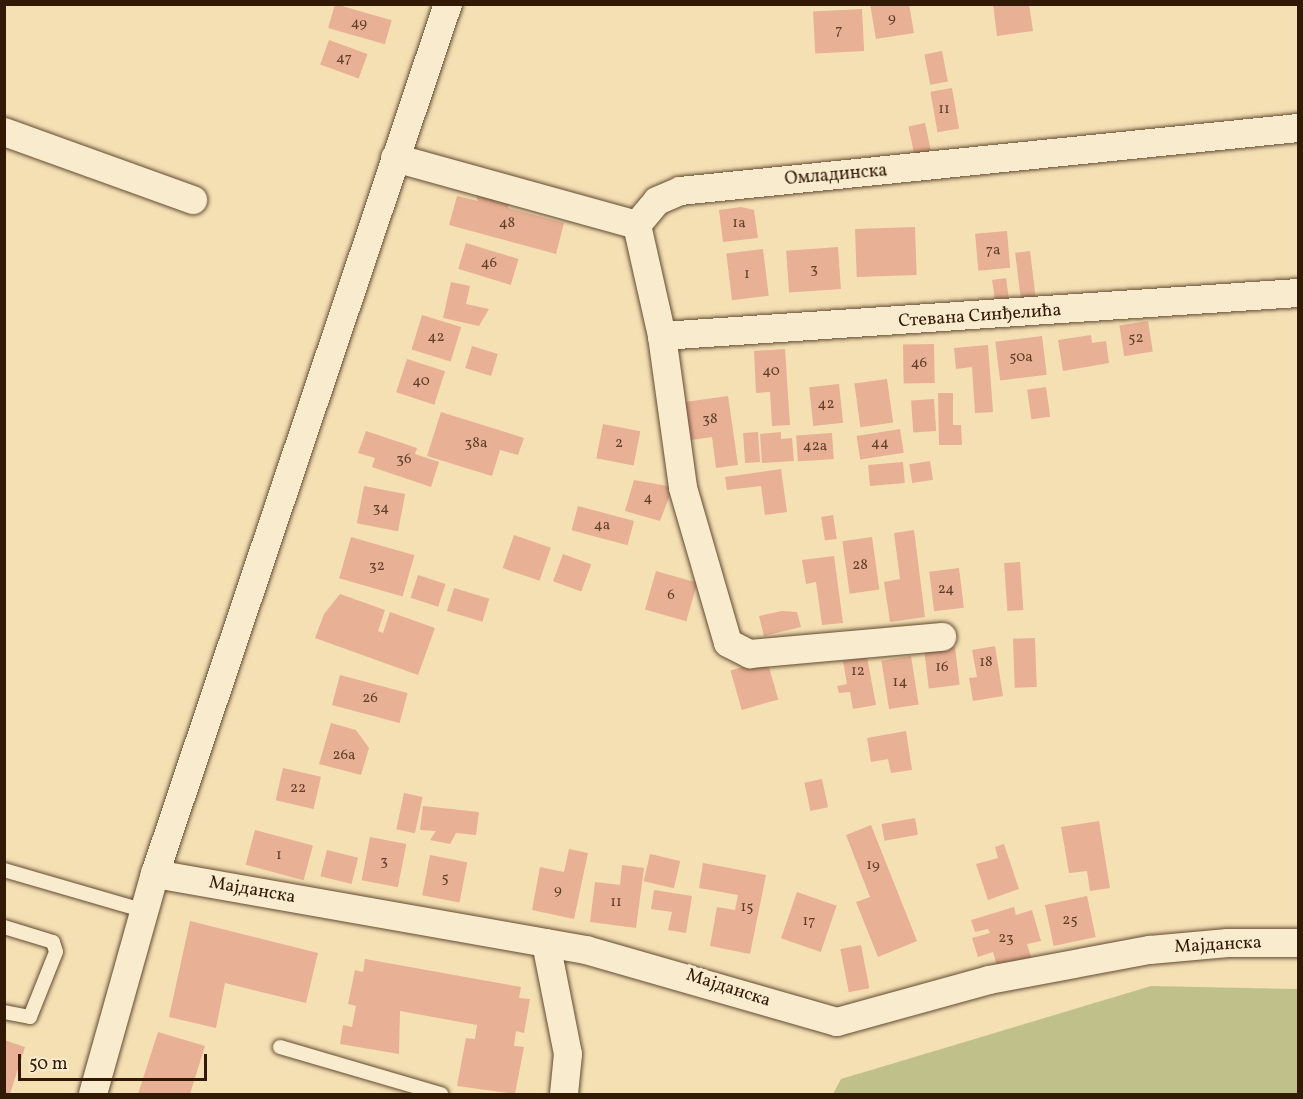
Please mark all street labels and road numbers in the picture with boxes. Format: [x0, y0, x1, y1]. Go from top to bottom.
street label: Омладинска [784, 161, 888, 191]
street label: Стевана Синђелића [898, 301, 1062, 333]
street label: Мајданска [207, 873, 297, 909]
street label: Мајданска [1174, 933, 1262, 959]
street label: Мајданска [683, 965, 773, 1013]

